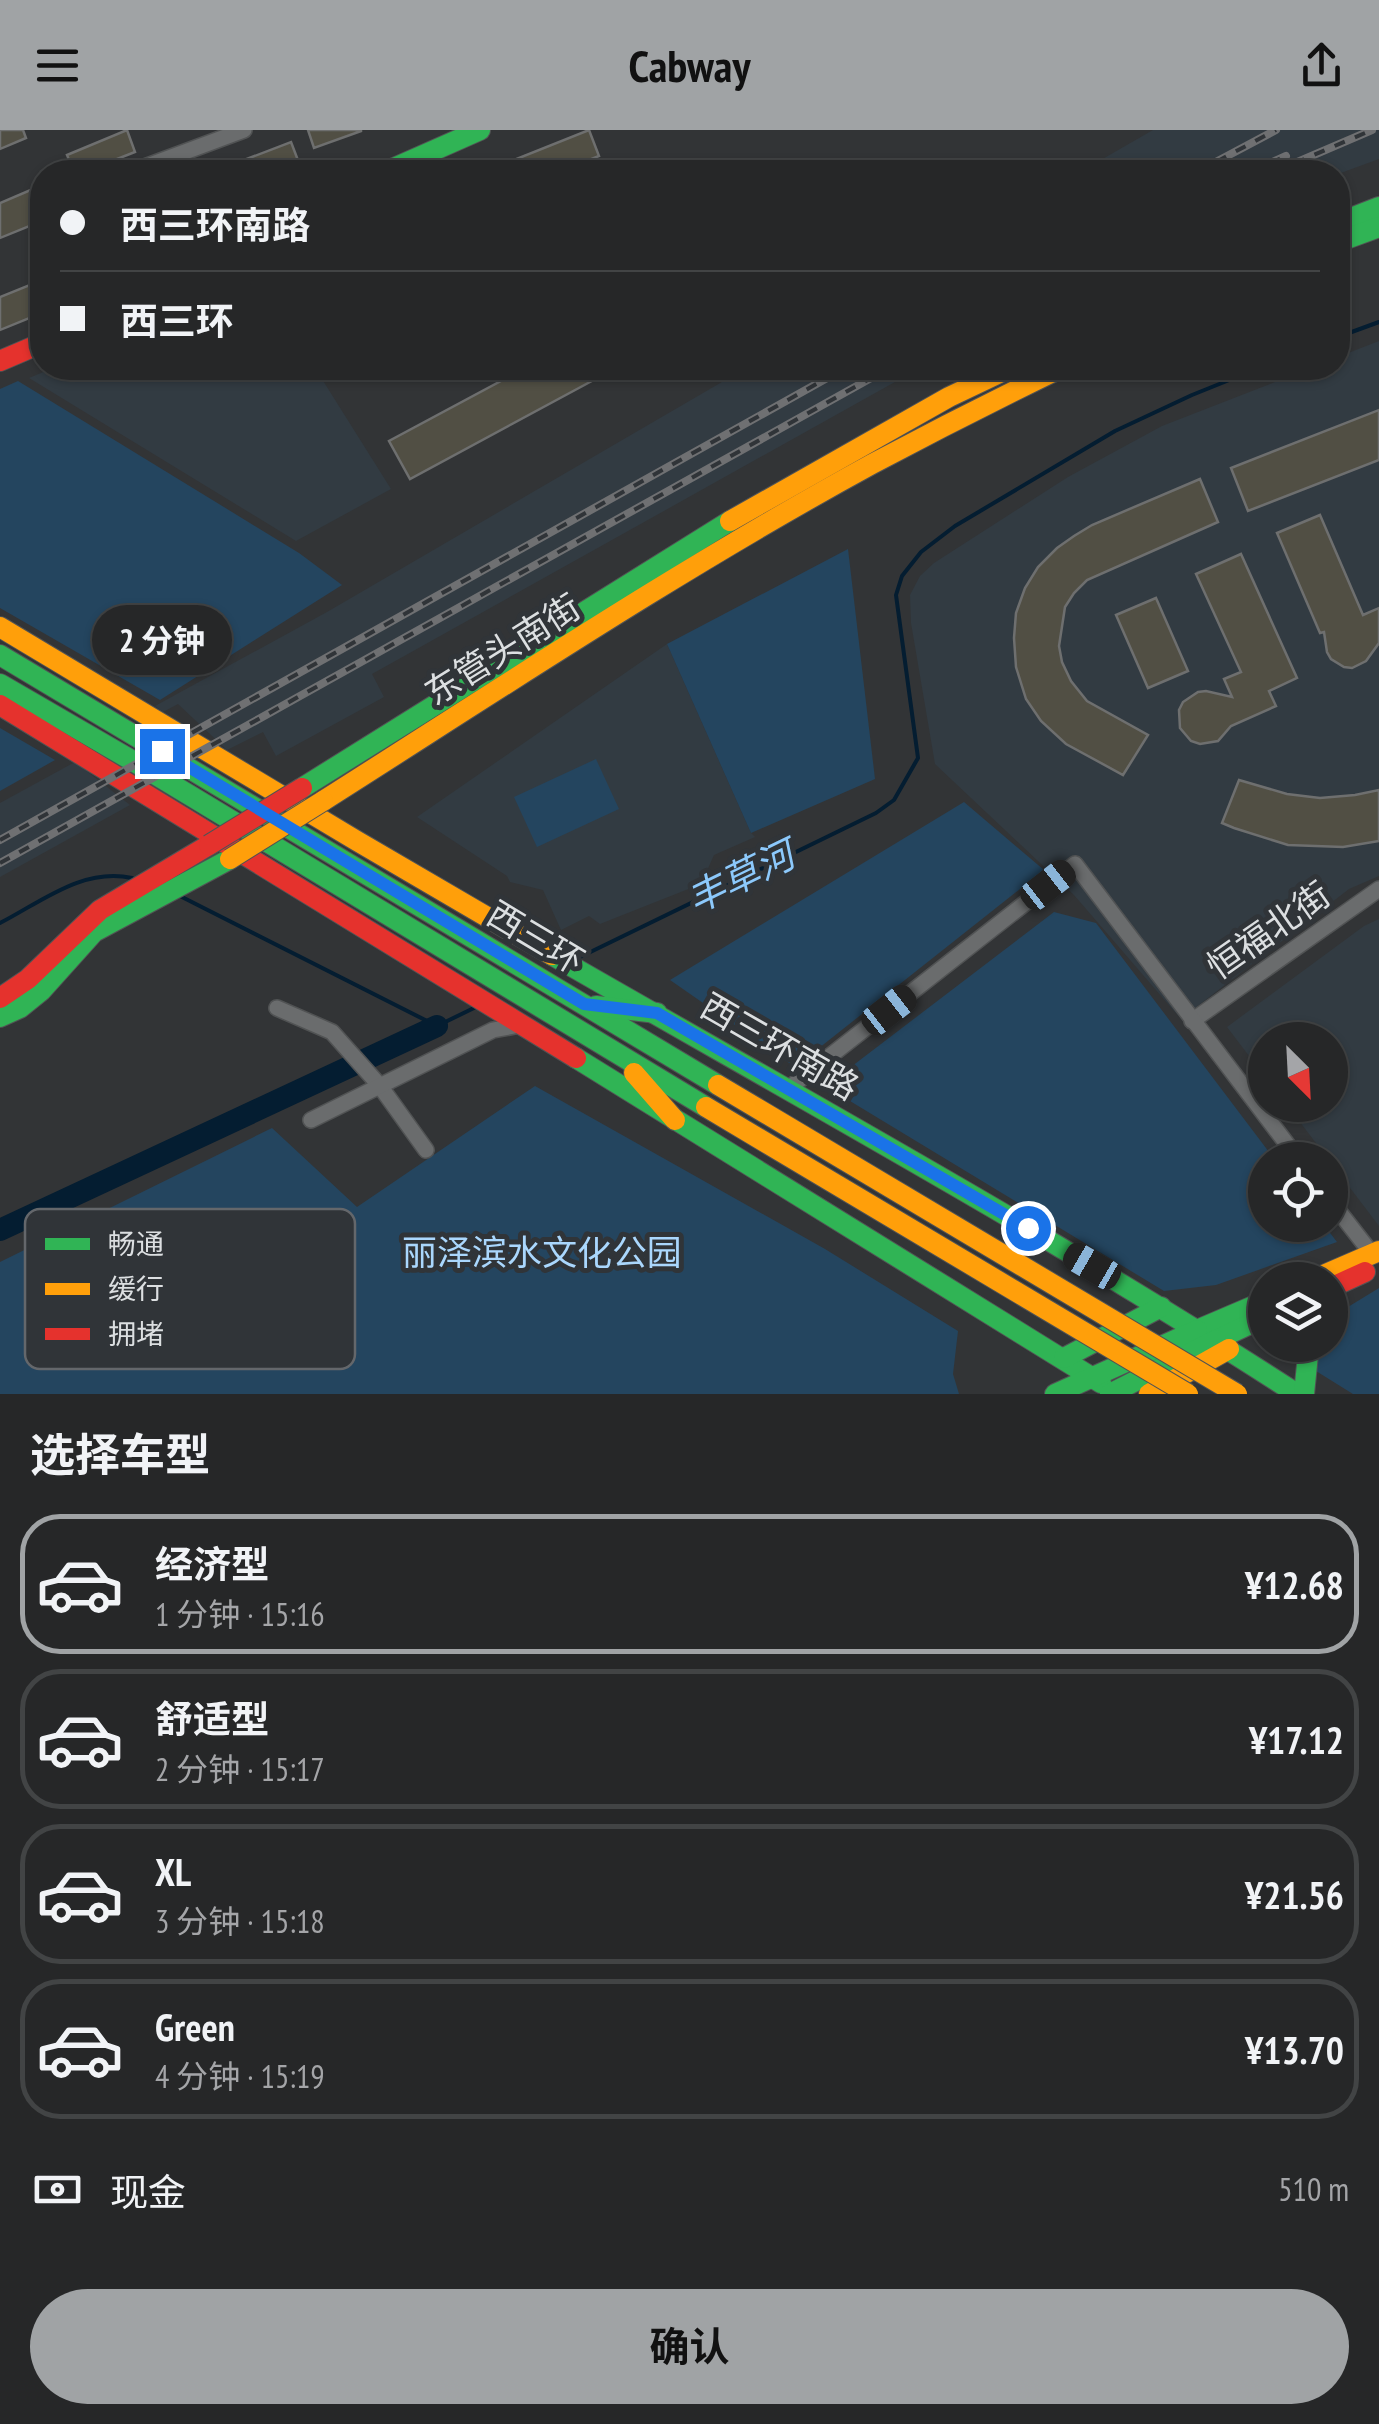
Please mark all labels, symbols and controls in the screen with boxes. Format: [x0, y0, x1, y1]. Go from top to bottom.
text: Cabway [629, 36, 750, 94]
icon: menu [30, 38, 85, 93]
icon: share [1294, 38, 1349, 93]
text: 西三环南路 [120, 200, 310, 249]
text: 西三环 [120, 296, 234, 345]
street label: 东管头南街 [416, 583, 588, 715]
callout: 2 分钟 [92, 606, 232, 676]
text: 2 分钟 [119, 619, 205, 661]
route end [140, 729, 185, 774]
water label: 丰草河 [678, 826, 808, 923]
car [1015, 855, 1081, 915]
street label: 恒福北街 [1197, 871, 1339, 989]
street label: 西三环 [479, 890, 593, 984]
car [856, 980, 922, 1040]
street label: 西三环南路 [693, 982, 867, 1110]
north arrow [1248, 1022, 1348, 1122]
map controls [1248, 1022, 1348, 1362]
button: locate [1248, 1142, 1348, 1242]
route start [1006, 1206, 1051, 1251]
legend [25, 1209, 355, 1369]
text: 畅通 [108, 1225, 164, 1262]
park label: 丽泽滨水文化公园 [402, 1229, 682, 1275]
car [1059, 1238, 1125, 1294]
button: layers [1248, 1262, 1348, 1362]
text: 缓行 [108, 1270, 164, 1307]
text: 拥堵 [108, 1315, 164, 1352]
text: 选择车型 [30, 1425, 210, 1483]
icon: car [35, 1539, 125, 1629]
text: 经济型 [155, 1539, 269, 1588]
text: ¥12.68 [1245, 1560, 1344, 1609]
text: 1 分钟 · 15:16 [155, 1593, 325, 1635]
icon: car [35, 1694, 125, 1784]
text: 舒适型 [155, 1694, 269, 1743]
text: ¥17.12 [1249, 1715, 1344, 1764]
text: 2 分钟 · 15:17 [155, 1748, 325, 1790]
text: XL [155, 1847, 191, 1896]
icon: car [35, 1849, 125, 1939]
text: ¥21.56 [1245, 1870, 1344, 1919]
text: 3 分钟 · 15:18 [155, 1900, 325, 1942]
text: Green [155, 2002, 235, 2051]
icon: car [35, 2004, 125, 2094]
text: ¥13.70 [1245, 2025, 1344, 2074]
text: 4 分钟 · 15:19 [155, 2055, 325, 2097]
icon: cash [30, 2162, 85, 2217]
text: 现金 [110, 2167, 186, 2216]
text: 510 m [1278, 2168, 1349, 2210]
button: 确认 [30, 2289, 1349, 2404]

